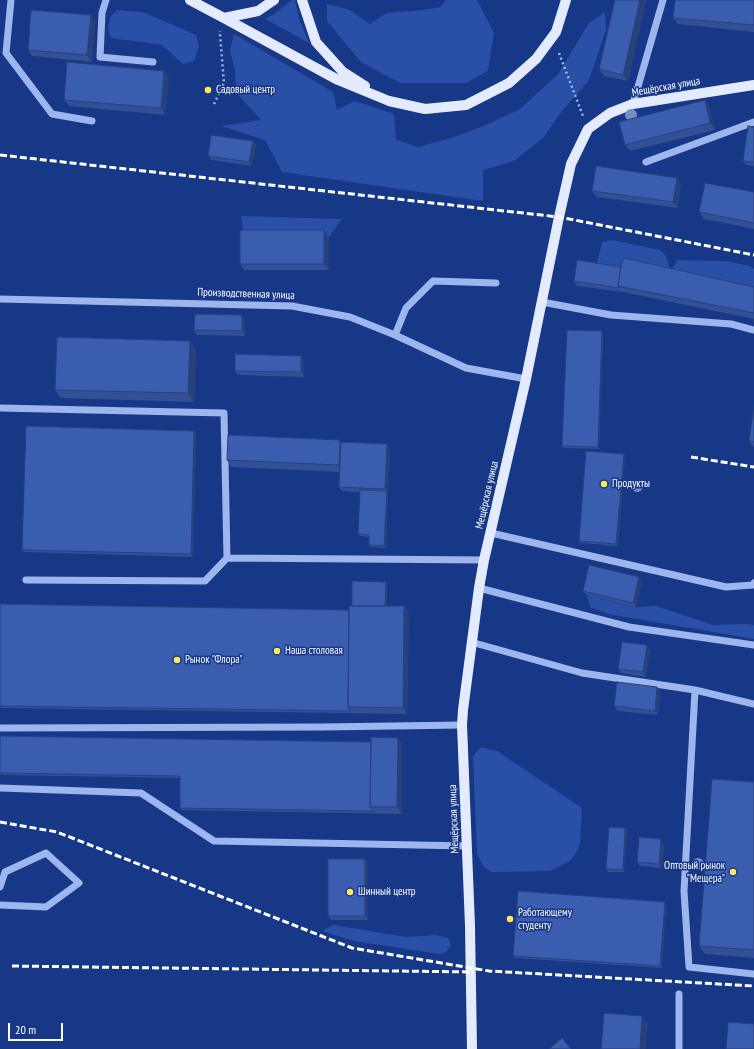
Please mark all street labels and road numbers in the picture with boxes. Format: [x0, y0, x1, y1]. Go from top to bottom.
street label: Мещёрская улица [631, 74, 701, 100]
street label: Производственная улица [197, 286, 295, 302]
street label: Мещёрская улица [473, 460, 501, 530]
street label: Мещёрская улица [446, 784, 462, 854]

